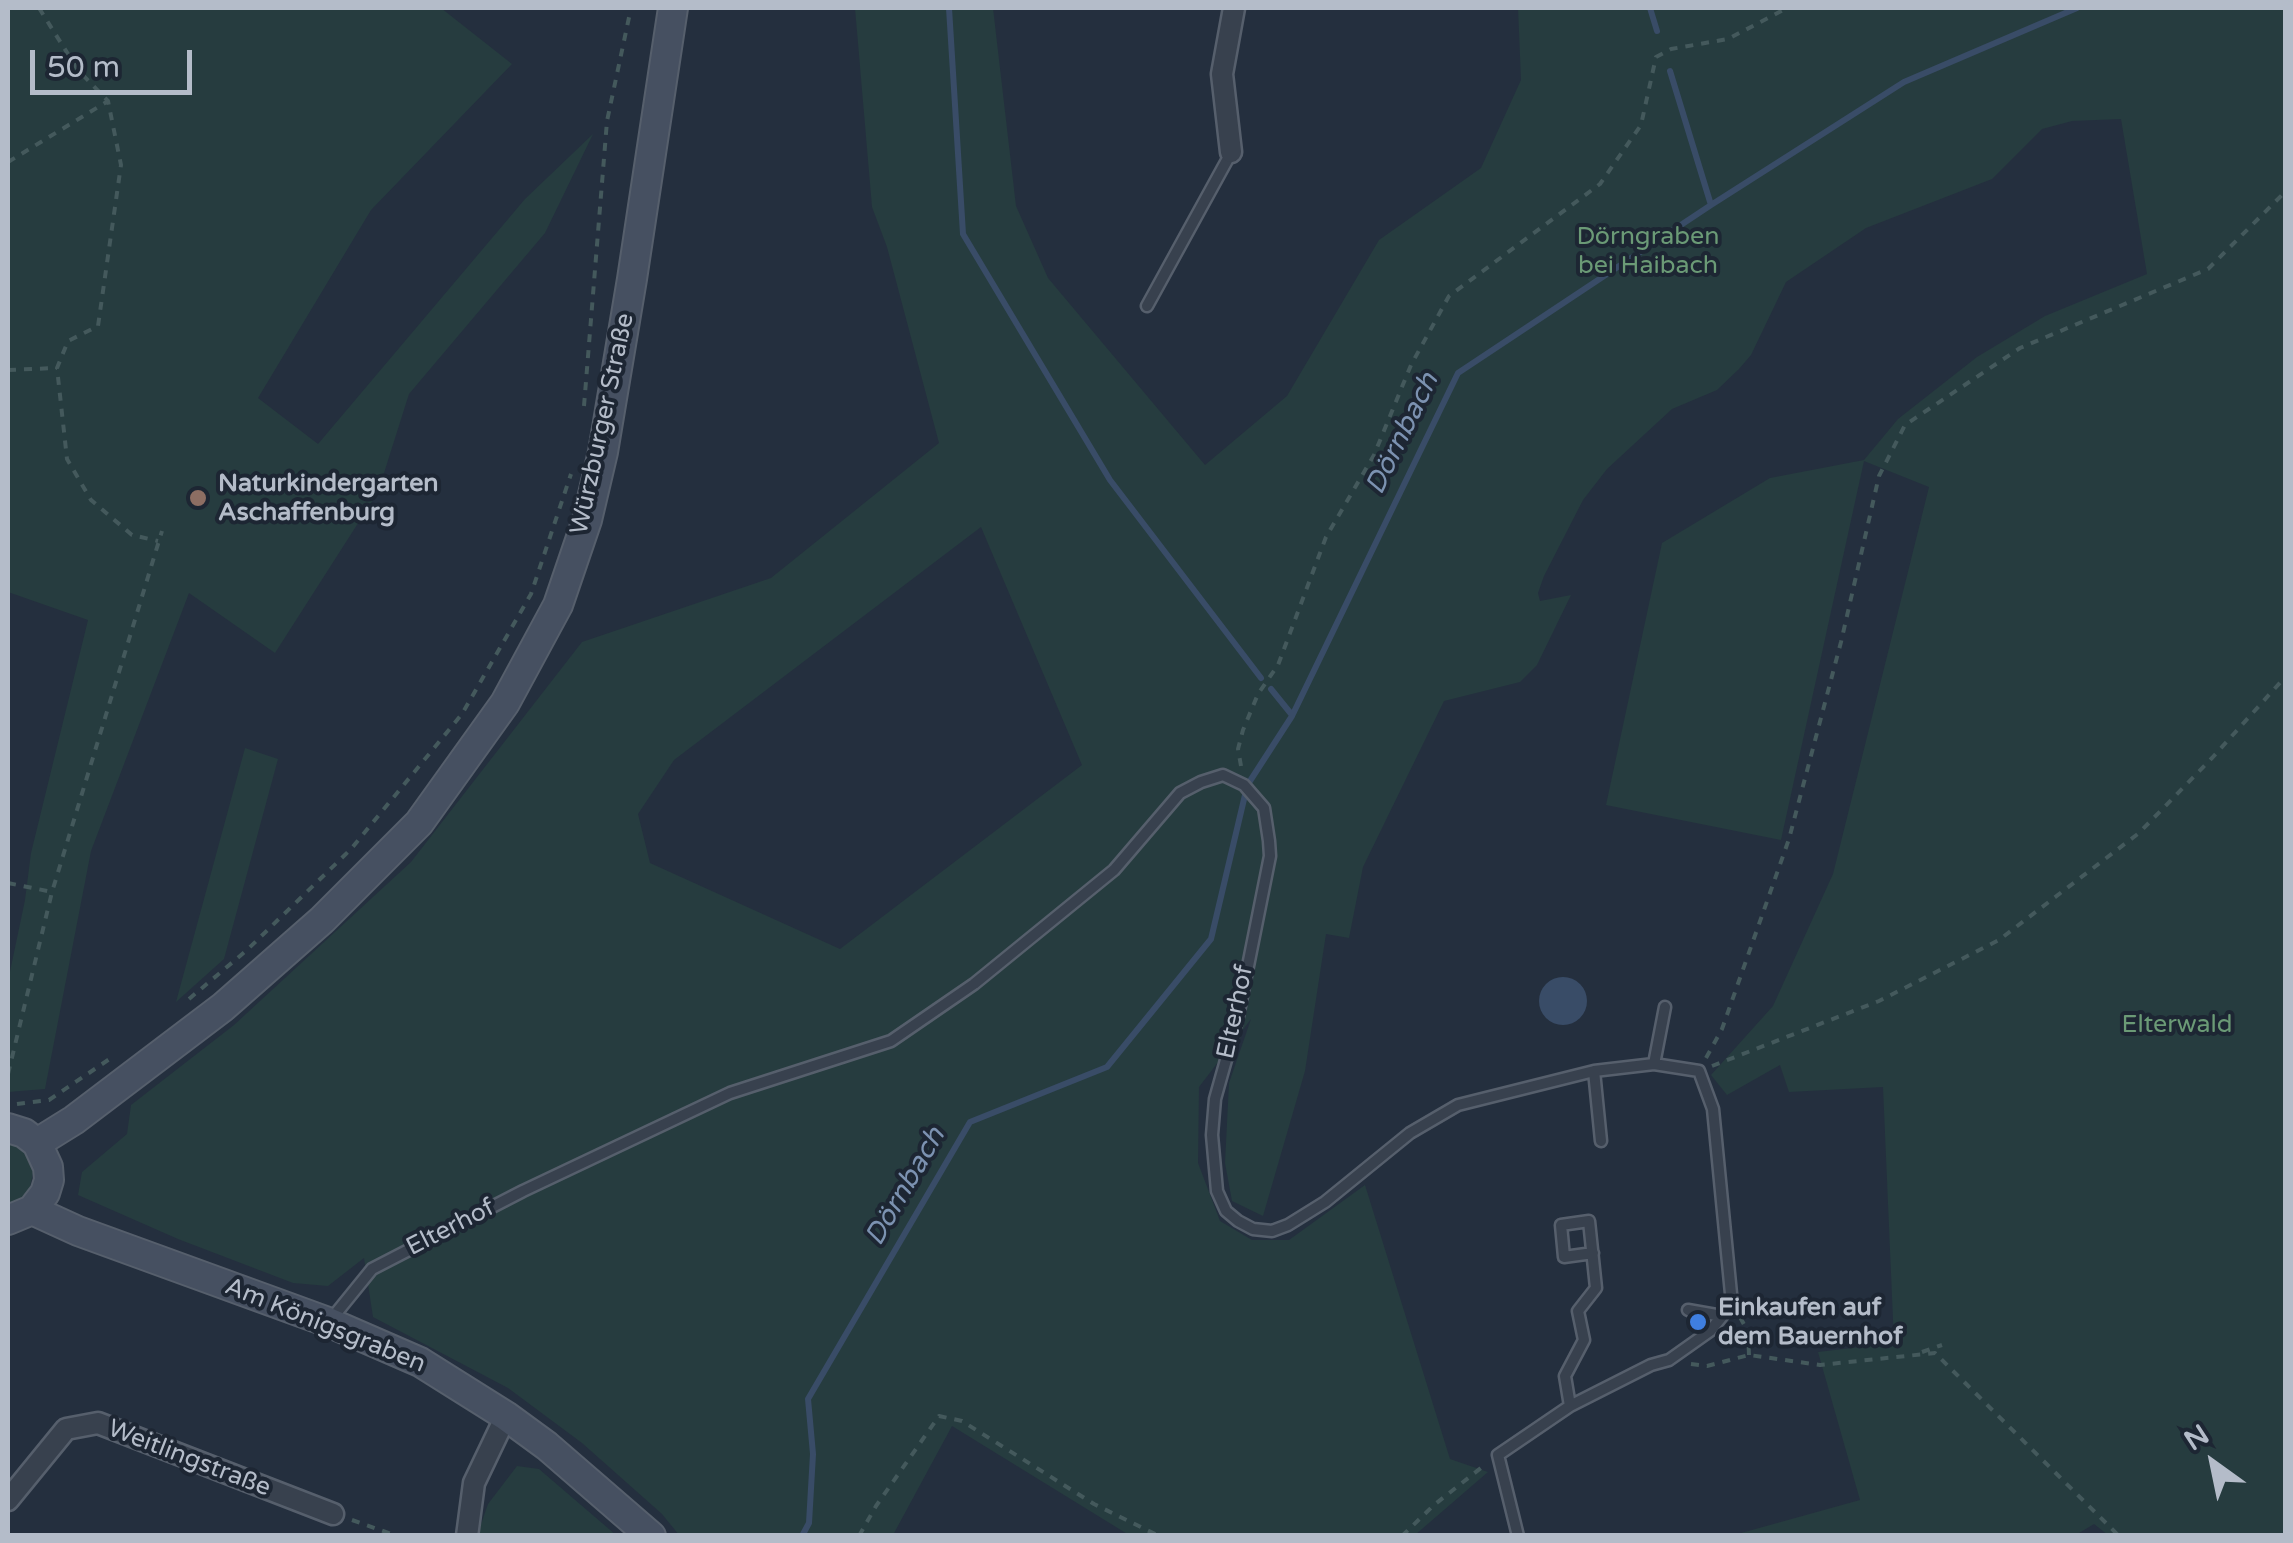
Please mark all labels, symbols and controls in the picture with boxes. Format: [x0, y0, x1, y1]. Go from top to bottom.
scale bar [35, 30, 198, 92]
text: 50 m [47, 49, 120, 86]
park label: Dörngraben bei Haibach [1577, 222, 1719, 281]
street label: Würzburger Straße [565, 311, 641, 537]
water label: Dörnbach [1359, 368, 1447, 500]
place label: Naturkindergarten Aschaffenburg [218, 469, 439, 528]
marker: Naturkindergarten Aschaffenburg [187, 487, 209, 509]
street label: Elterhof [1211, 962, 1261, 1062]
park label: Elterwald [2122, 1010, 2232, 1040]
water label: Dörnbach [859, 1122, 953, 1252]
street label: Elterhof [402, 1193, 500, 1263]
street label: Am Königsgraben [220, 1272, 430, 1380]
place label: Einkaufen auf dem Bauernhof [1718, 1293, 1903, 1352]
marker: Einkaufen auf dem Bauernhof [1687, 1311, 1709, 1333]
north arrow [2163, 1413, 2263, 1513]
street label: Weitlingstraße [103, 1414, 275, 1504]
text: N [2178, 1417, 2215, 1458]

